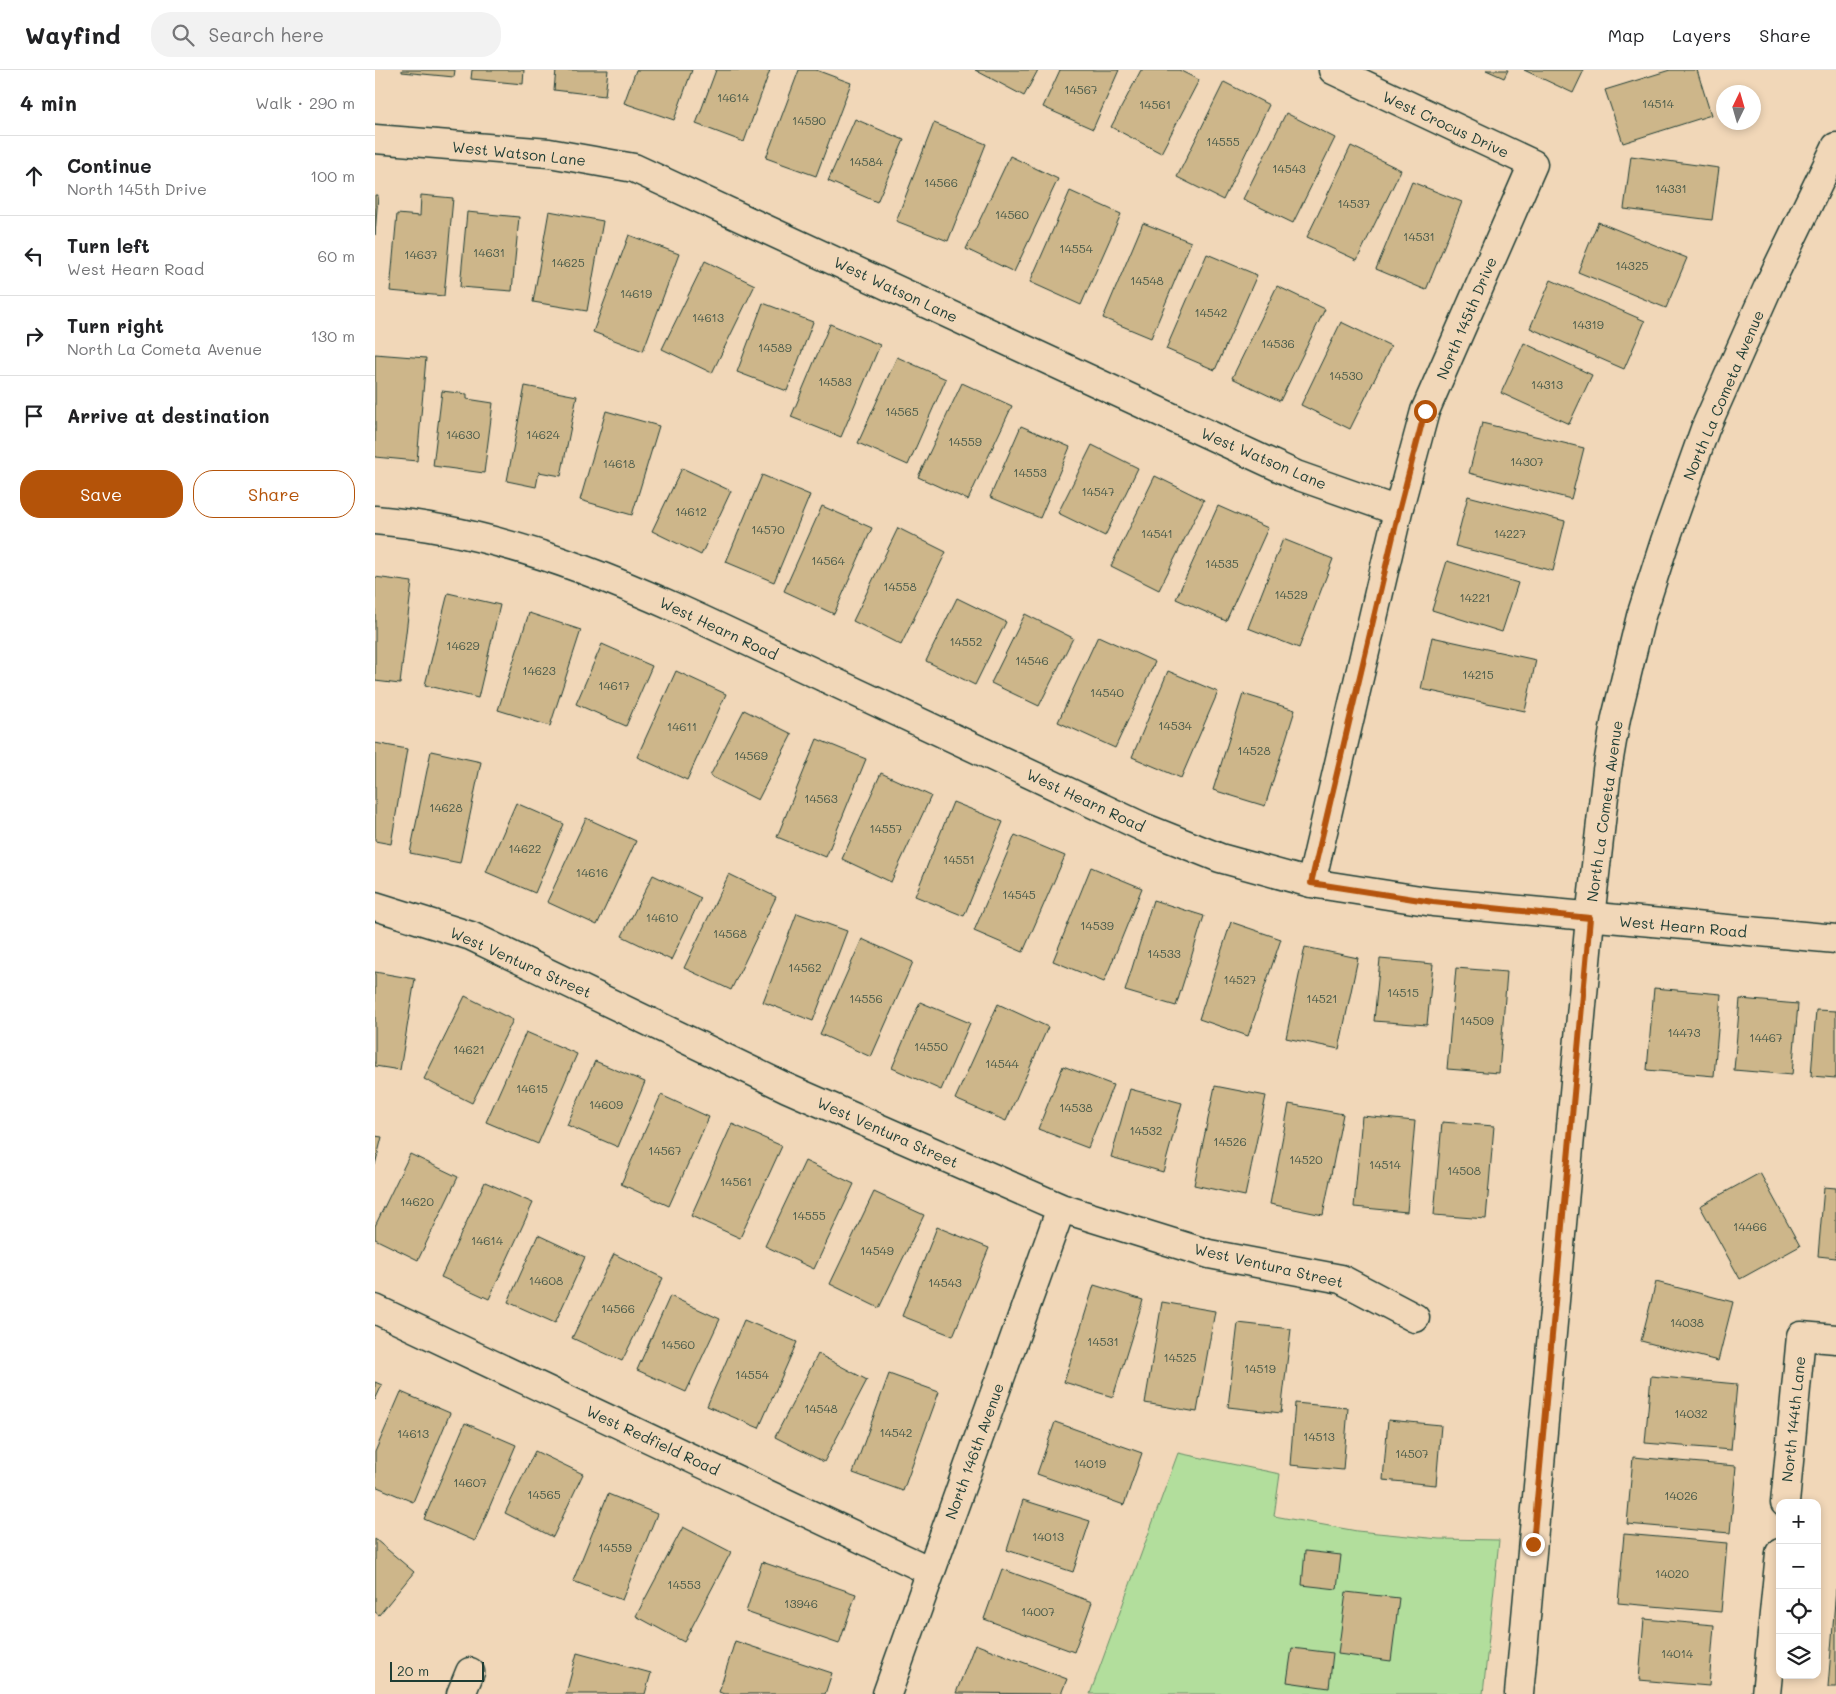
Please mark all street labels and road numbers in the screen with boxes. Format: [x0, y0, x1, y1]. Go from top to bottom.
street label: West Crocus Drive [1380, 86, 1512, 162]
street label: West Watson Lane [451, 136, 587, 170]
street label: West Watson Lane [831, 252, 961, 326]
street label: North 145th Drive [1431, 254, 1501, 382]
street label: North La Cometa Avenue [1678, 307, 1768, 483]
street label: West Watson Lane [1198, 423, 1330, 493]
street label: West Hearn Road [657, 592, 781, 664]
street label: North La Cometa Avenue [1581, 719, 1627, 903]
street label: West Hearn Road [1024, 764, 1148, 836]
street label: West Hearn Road [1618, 910, 1748, 942]
street label: West Ventura Street [447, 922, 595, 1002]
street label: West Ventura Street [814, 1092, 962, 1172]
street label: West Ventura Street [1192, 1238, 1346, 1292]
street label: North 144th Lane [1776, 1355, 1810, 1483]
street label: North 146th Avenue [940, 1380, 1008, 1522]
street label: West Redfield Road [583, 1400, 723, 1480]

